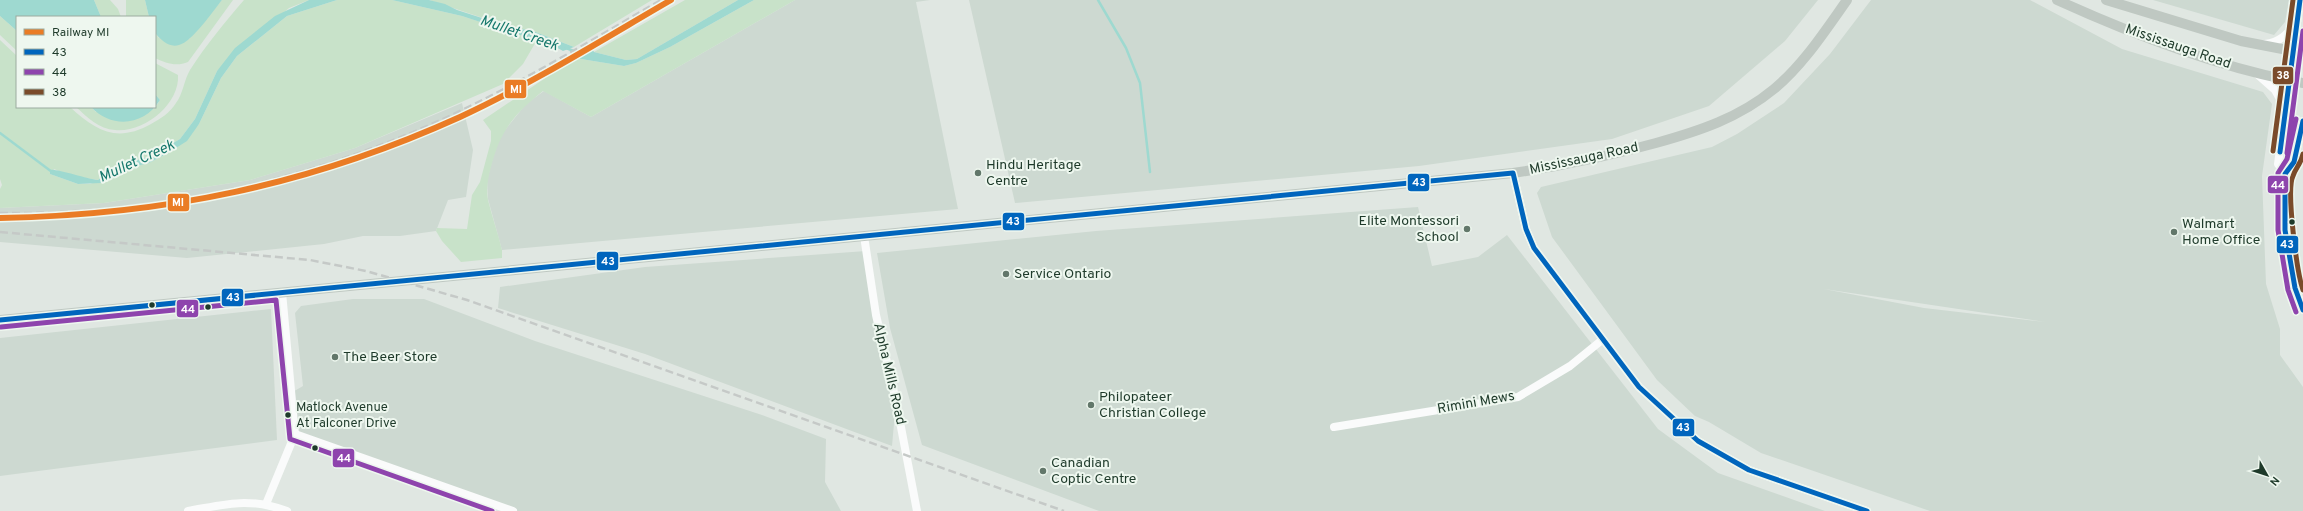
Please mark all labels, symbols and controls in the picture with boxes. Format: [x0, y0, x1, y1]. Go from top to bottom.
water label: Mullet Creek [477, 12, 561, 56]
legend [16, 16, 156, 108]
street label: Mississauga Road [2123, 21, 2233, 73]
text: Railway MI [52, 25, 109, 41]
text: 43 [52, 45, 67, 61]
text: 44 [52, 65, 67, 81]
line badge: 38 [2272, 66, 2294, 85]
text: 38 [2276, 69, 2290, 83]
line badge: MI [504, 79, 527, 99]
text: MI [510, 83, 522, 97]
text: 38 [52, 85, 67, 101]
water label: Mullet Creek [96, 136, 178, 188]
street label: Mississauga Road [1528, 139, 1640, 179]
place label: Hindu Heritage Centre [986, 157, 1081, 190]
marker: Hindu Heritage Centre [973, 168, 983, 178]
line badge: 43 [1407, 173, 1430, 192]
line badge: 44 [2267, 175, 2289, 194]
text: 43 [1412, 176, 1426, 190]
text: 44 [2271, 179, 2285, 193]
line badge: MI [167, 193, 190, 212]
text: MI [172, 196, 184, 210]
line badge: 43 [1002, 212, 1025, 231]
place label: Elite Montessori School [1359, 213, 1459, 246]
text: 43 [1006, 215, 1020, 229]
place label: Walmart Home Office [2182, 216, 2260, 249]
unlabelled marker [2287, 217, 2297, 227]
marker: Elite Montessori School [1462, 224, 1472, 234]
marker: Walmart Home Office [2169, 227, 2179, 237]
line badge: 43 [2276, 235, 2299, 254]
text: 43 [2280, 238, 2294, 252]
line badge: 43 [596, 251, 619, 271]
text: 43 [601, 255, 615, 269]
place label: Service Ontario [1014, 266, 1112, 283]
marker: Service Ontario [1001, 269, 1011, 279]
line badge: 43 [221, 288, 244, 307]
text: 43 [226, 291, 240, 305]
line badge: 44 [176, 299, 199, 318]
unlabelled marker [147, 300, 157, 310]
unlabelled marker [203, 302, 213, 312]
text: 44 [181, 303, 195, 317]
street label: Alpha Mills Road [869, 321, 909, 427]
place label: The Beer Store [343, 349, 437, 366]
marker: The Beer Store [330, 352, 340, 362]
street label: Rimini Mews [1436, 388, 1516, 418]
place label: Philopateer Christian College [1099, 389, 1206, 422]
place label: Matlock Avenue At Falconer Drive [296, 400, 396, 432]
marker: Philopateer Christian College [1086, 400, 1096, 410]
marker: Matlock Avenue At Falconer Drive [283, 410, 293, 420]
line badge: 43 [1672, 418, 1695, 437]
text: 43 [1676, 421, 1690, 435]
unlabelled marker [310, 443, 320, 453]
line badge: 44 [332, 448, 355, 468]
text: 44 [337, 452, 351, 466]
place label: Canadian Coptic Centre [1051, 455, 1136, 488]
north arrow [2247, 455, 2287, 495]
marker: Canadian Coptic Centre [1038, 466, 1048, 476]
text: N [2266, 473, 2282, 488]

